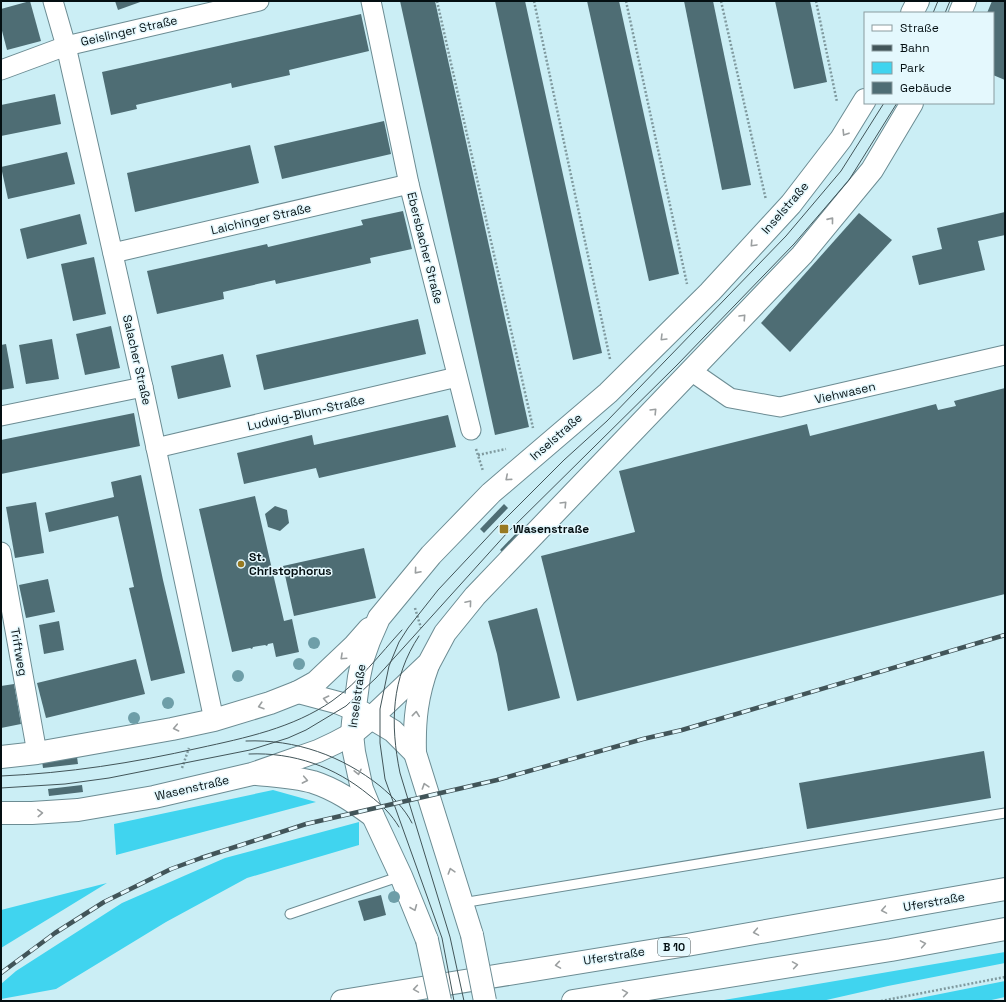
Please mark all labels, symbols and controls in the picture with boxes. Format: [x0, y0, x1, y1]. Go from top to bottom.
street label: Geislinger Straße [79, 12, 179, 50]
legend [864, 12, 994, 104]
text: Straße [900, 20, 939, 36]
text: Bahn [900, 40, 930, 56]
text: Park [900, 60, 925, 76]
text: Gebäude [900, 80, 952, 96]
one-way arrow [842, 129, 849, 136]
street label: Inselstraße [758, 179, 812, 237]
street label: Ebersbacher Straße [403, 190, 447, 306]
street label: Laichinger Straße [209, 200, 313, 238]
one-way arrow [826, 218, 833, 225]
one-way arrow [751, 239, 758, 247]
street label: Salacher Straße [119, 313, 155, 407]
one-way arrow [739, 314, 746, 321]
one-way arrow [660, 333, 668, 341]
street label: Viehwasen [813, 378, 877, 408]
street label: Ludwig-Blum-Straße [246, 392, 366, 434]
one-way arrow [649, 408, 657, 416]
street label: Inselstraße [527, 410, 585, 464]
one-way arrow [505, 474, 513, 481]
one-way arrow [559, 501, 566, 509]
place label: Wasenstraße [513, 521, 589, 537]
marker: Wasenstraße [498, 523, 510, 535]
place label: St. Christophorus [249, 549, 332, 579]
marker: St. Christophorus [236, 559, 246, 569]
one-way arrow [415, 567, 422, 574]
one-way arrow [465, 600, 472, 607]
street label: Triftweg [7, 627, 31, 677]
one-way arrow [340, 652, 348, 659]
street label: Inselstraße [345, 663, 369, 729]
one-way arrow [323, 696, 330, 704]
one-way arrow [258, 701, 265, 710]
one-way arrow [411, 711, 420, 717]
one-way arrow [173, 724, 179, 732]
one-way arrow [354, 769, 362, 775]
street label: Wasenstraße [153, 772, 231, 804]
one-way arrow [301, 776, 308, 784]
one-way arrow [421, 783, 430, 790]
one-way arrow [37, 808, 43, 817]
one-way arrow [447, 867, 456, 874]
street label: Uferstraße [902, 889, 966, 915]
one-way arrow [410, 905, 418, 912]
one-way arrow [881, 905, 887, 914]
one-way arrow [753, 928, 759, 936]
road number: B 10 [658, 938, 690, 956]
one-way arrow [920, 940, 926, 949]
street label: Uferstraße [582, 943, 646, 969]
one-way arrow [555, 961, 562, 969]
one-way arrow [792, 961, 798, 970]
one-way arrow [413, 984, 419, 993]
one-way arrow [622, 989, 628, 997]

